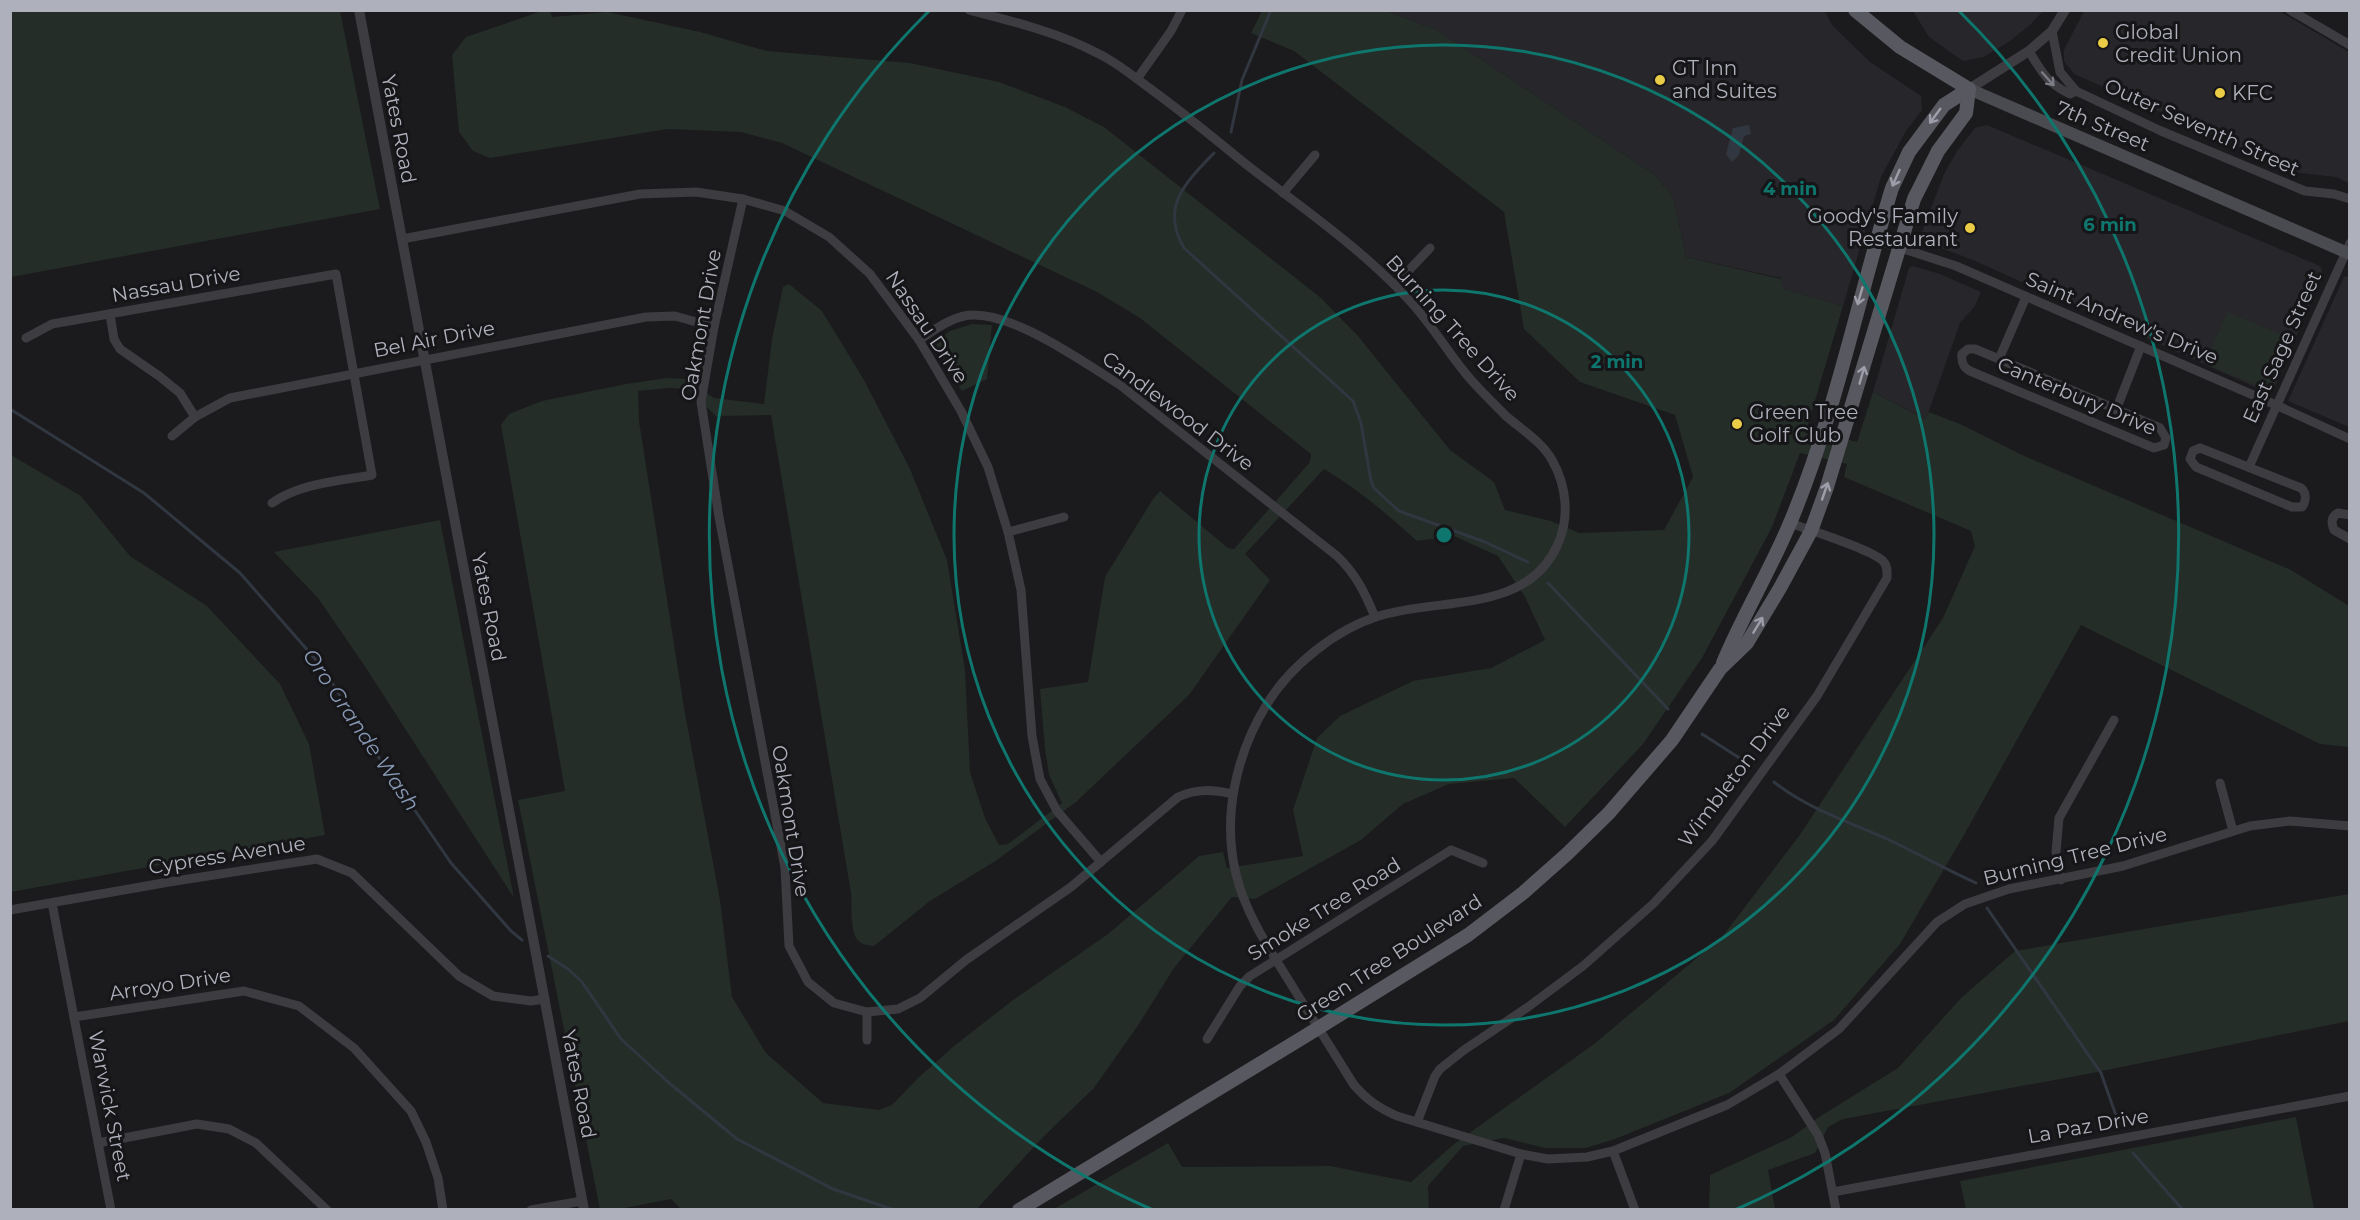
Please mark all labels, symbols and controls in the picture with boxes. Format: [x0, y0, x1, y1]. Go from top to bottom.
place label: Global Credit Union [2115, 20, 2242, 67]
marker: Global Credit Union [2096, 36, 2110, 50]
place label: GT Inn and Suites [1672, 56, 1777, 103]
one-way arrow [2041, 71, 2055, 86]
street label: Yates Road [377, 73, 421, 185]
marker: GT Inn and Suites [1653, 73, 1667, 87]
street label: Outer Seventh Street [2101, 73, 2303, 181]
place label: KFC [2232, 81, 2273, 105]
marker: KFC [2213, 86, 2227, 100]
street label: 7th Street [2053, 96, 2153, 156]
one-way arrow [1929, 108, 1941, 124]
one-way arrow [1890, 168, 1901, 186]
text: 4 min [1763, 178, 1817, 200]
place label: Goody's Family Restaurant [1807, 204, 1958, 251]
text: 6 min [2083, 214, 2137, 236]
marker: Goody's Family Restaurant [1963, 221, 1977, 235]
street label: Oakmont Drive [676, 247, 726, 403]
street label: Burning Tree Drive [1381, 250, 1525, 406]
street label: Nassau Drive [110, 261, 242, 307]
street label: Nassau Drive [881, 266, 973, 388]
street label: Saint Andrew's Drive [2022, 267, 2222, 369]
street label: East Sage Street [2238, 267, 2326, 427]
one-way arrow [1854, 286, 1865, 305]
street label: Bel Air Drive [371, 315, 497, 363]
street label: Candlewood Drive [1097, 346, 1259, 476]
text: 2 min [1591, 351, 1643, 373]
street label: Canterbury Drive [1994, 352, 2160, 440]
one-way arrow [1856, 366, 1868, 385]
place label: Green Tree Golf Club [1749, 400, 1858, 447]
marker: Green Tree Golf Club [1730, 417, 1744, 431]
one-way arrow [1821, 482, 1832, 501]
centre of rings [1434, 525, 1454, 545]
street label: Yates Road [467, 551, 511, 663]
one-way arrow [1752, 617, 1764, 634]
water label: Oro Grande Wash [298, 644, 425, 816]
street label: Wimbleton Drive [1673, 701, 1795, 851]
street label: Oakmont Drive [767, 743, 815, 899]
street label: Burning Tree Drive [1981, 822, 2169, 890]
street label: Cypress Avenue [147, 831, 307, 879]
street label: Smoke Tree Road [1243, 852, 1405, 966]
street label: Green Tree Boulevard [1292, 889, 1486, 1027]
street label: Arroyo Drive [107, 963, 233, 1005]
street label: Yates Road [557, 1028, 601, 1140]
street label: Warwick Street [84, 1029, 136, 1183]
street label: La Paz Drive [2026, 1104, 2150, 1148]

